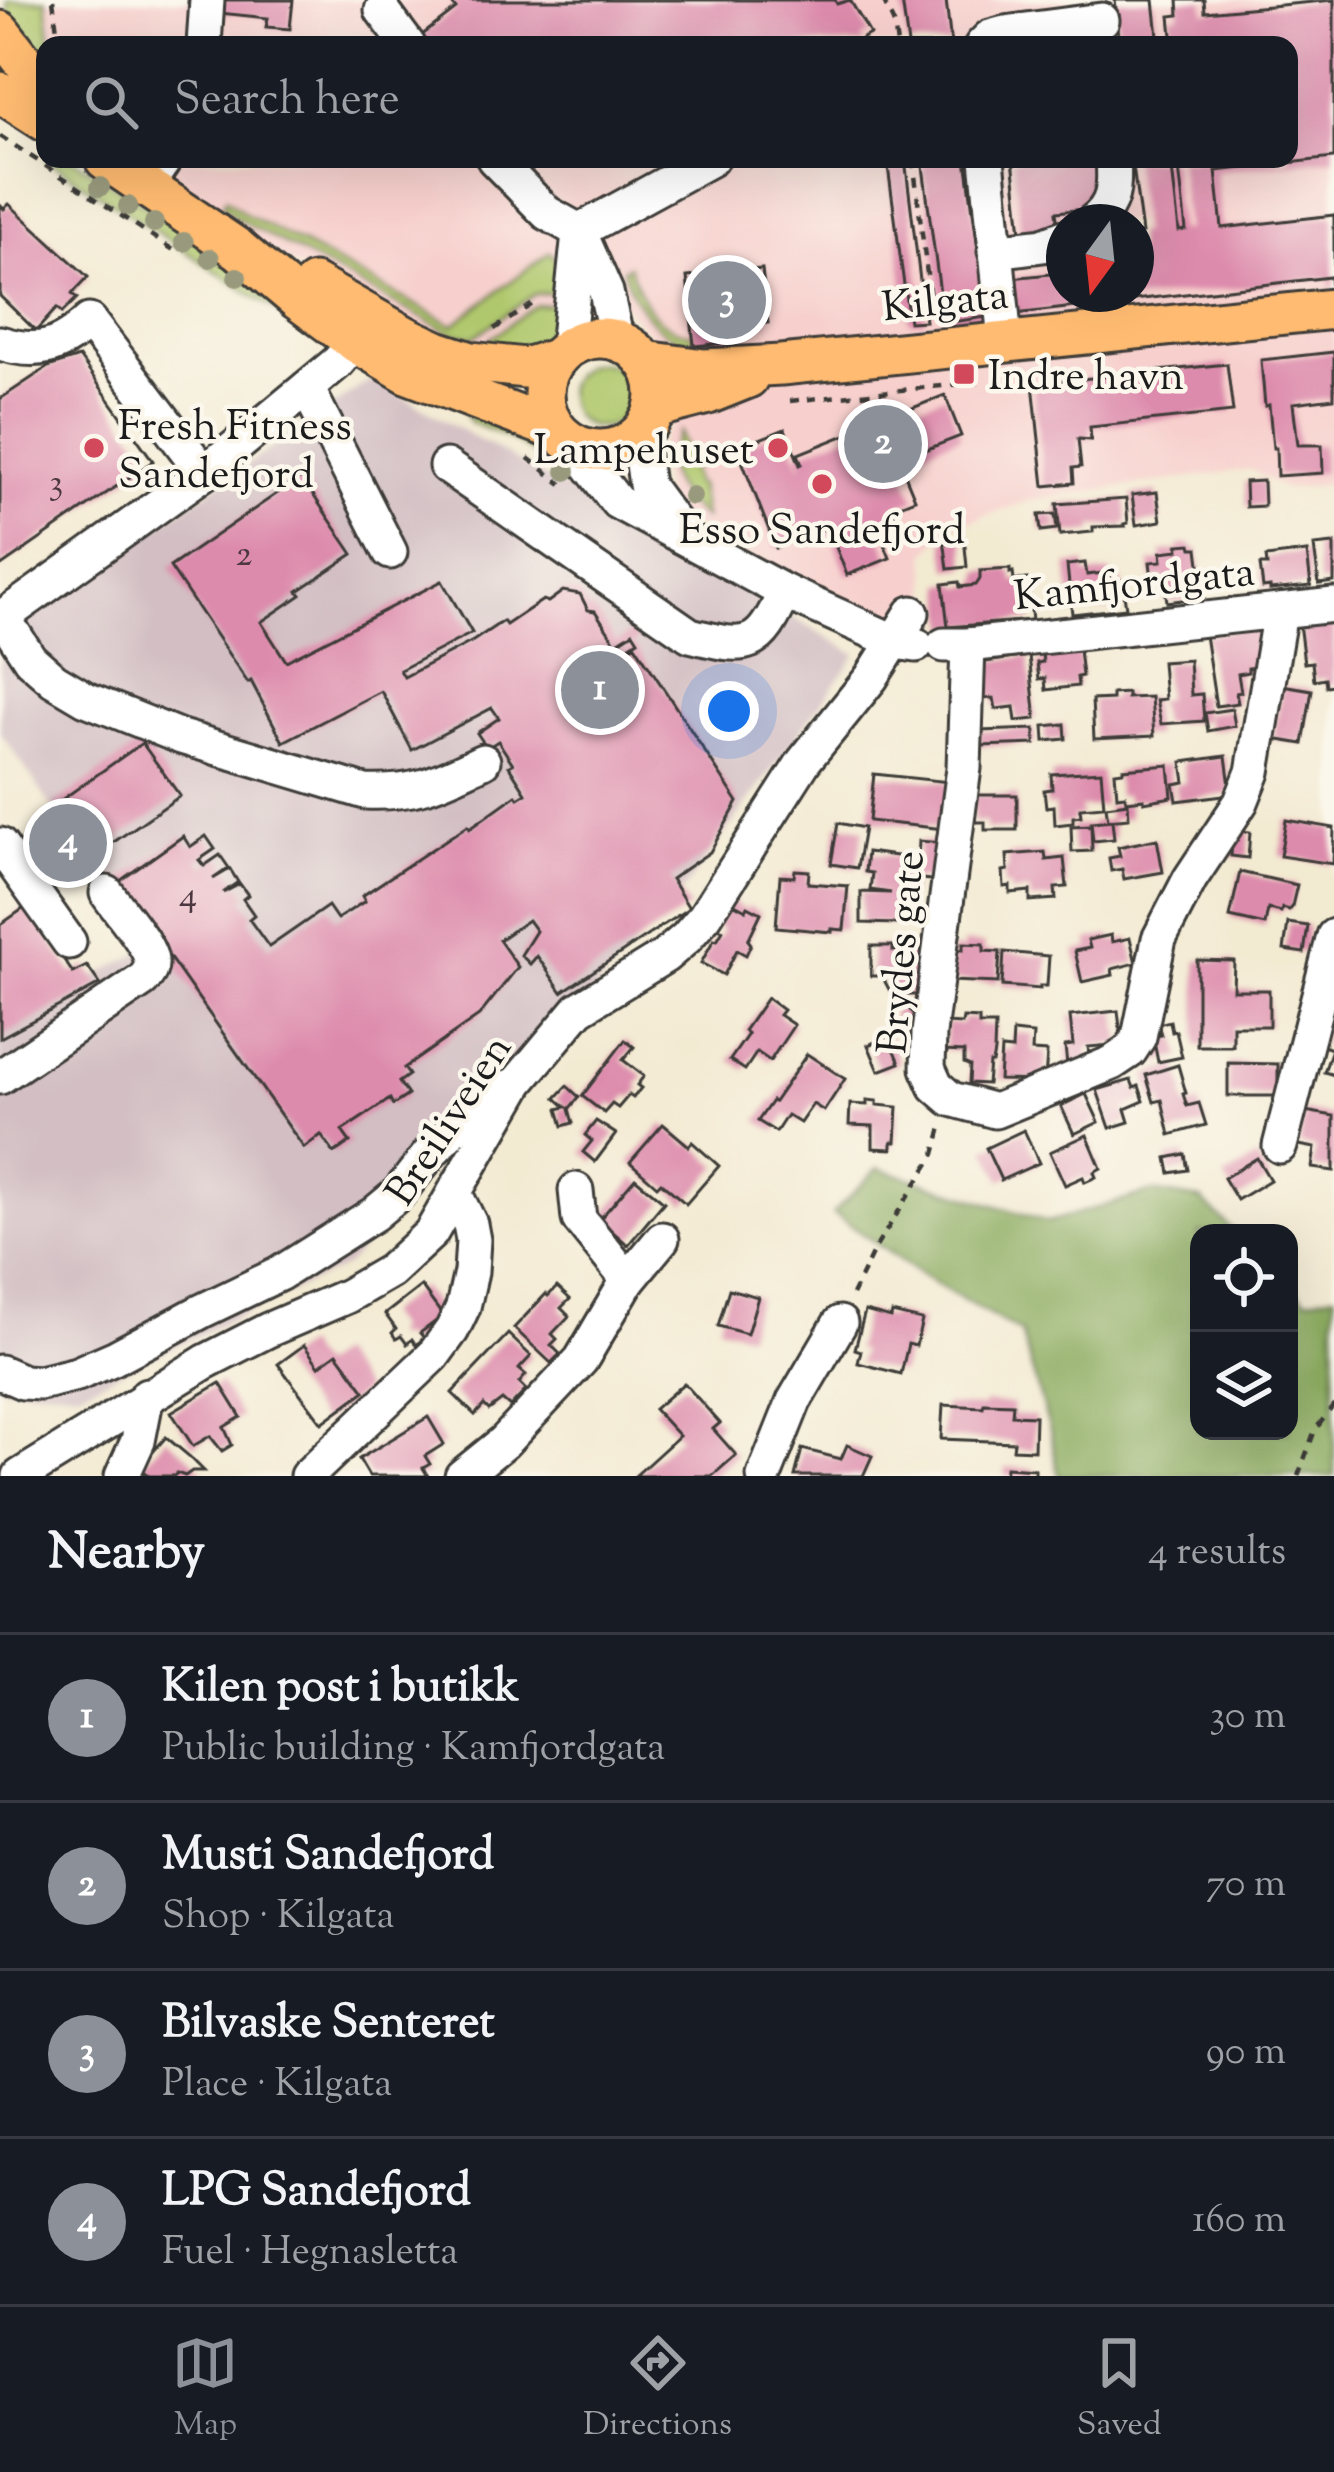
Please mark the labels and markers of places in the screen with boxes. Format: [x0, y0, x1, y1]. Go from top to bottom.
pin: 3 [688, 255, 766, 345]
place label: Indre havn [988, 349, 1184, 409]
marker: Indre havn [951, 361, 977, 387]
place label: Fresh Fitness Sandefjord [118, 399, 352, 507]
pin: 2 [844, 399, 922, 489]
place label: Lampehuset [534, 423, 754, 483]
marker: Fresh Fitness Sandefjord [81, 435, 107, 461]
marker: Lampehuset [765, 435, 791, 461]
marker: Esso Sandefjord [809, 471, 835, 497]
place label: Esso Sandefjord [679, 503, 965, 563]
pin: 1 [561, 645, 639, 735]
pin: 4 [29, 798, 107, 888]

